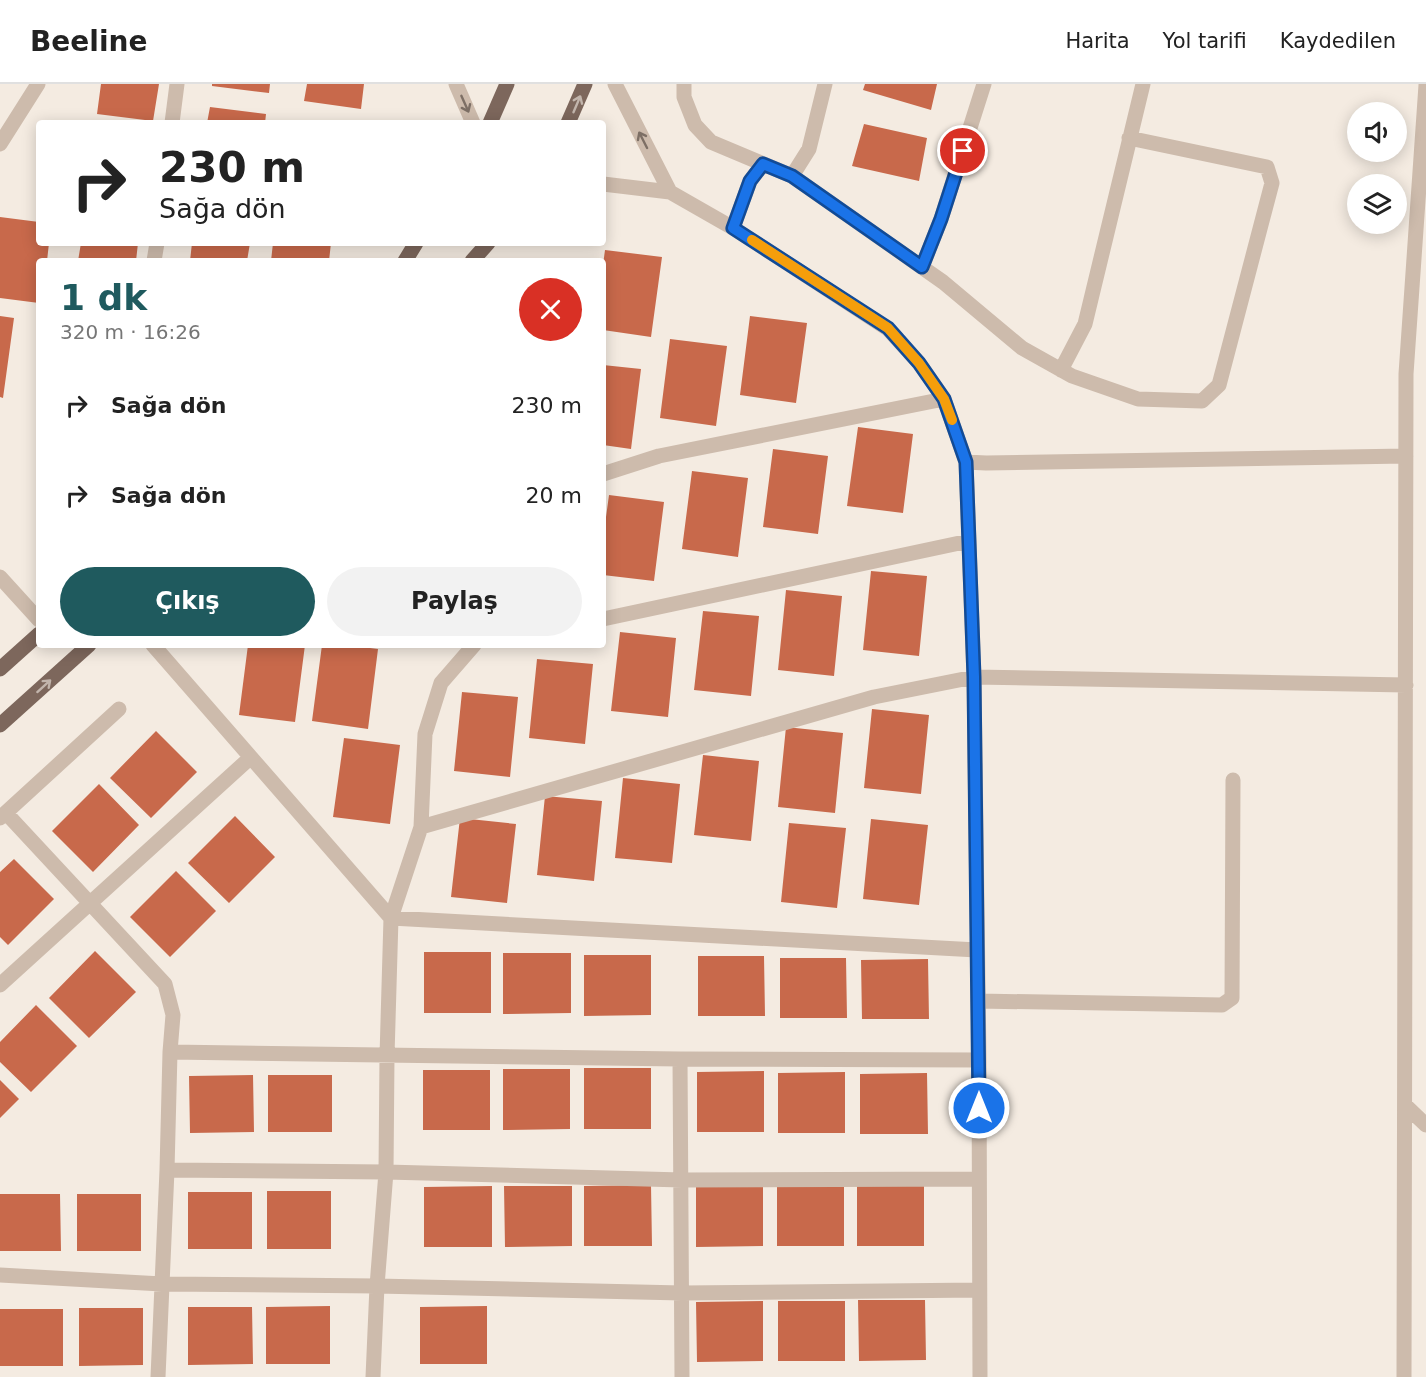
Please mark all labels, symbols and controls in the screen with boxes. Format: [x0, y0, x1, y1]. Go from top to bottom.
text: Beeline [30, 25, 147, 58]
text: Harita [1065, 29, 1130, 53]
text: Yol tarifi [1163, 29, 1247, 53]
text: Kaydedilen [1280, 29, 1396, 53]
one-way arrow [459, 94, 471, 112]
one-way arrow [571, 95, 583, 113]
map controls [1347, 102, 1407, 234]
button: sound [1347, 102, 1407, 162]
pin [937, 125, 988, 176]
one-way arrow [637, 131, 649, 149]
icon: arrive [946, 134, 979, 167]
text: 230 m [159, 143, 305, 192]
icon: right [60, 144, 138, 222]
button: layers [1347, 174, 1407, 234]
text: Sağa dön [159, 193, 286, 224]
text: 1 dk [60, 277, 147, 318]
button: close [519, 278, 582, 341]
text: 320 m · 16:26 [60, 320, 201, 344]
icon: right [60, 389, 93, 422]
text: Sağa dön [111, 393, 226, 418]
text: 230 m [512, 393, 582, 418]
icon: right [60, 479, 93, 512]
text: Sağa dön [111, 483, 226, 508]
text: 20 m [526, 483, 582, 508]
button: Çıkış [60, 567, 315, 636]
button: Paylaş [327, 567, 582, 636]
one-way arrow [36, 679, 51, 693]
position arrow [947, 1076, 1011, 1140]

